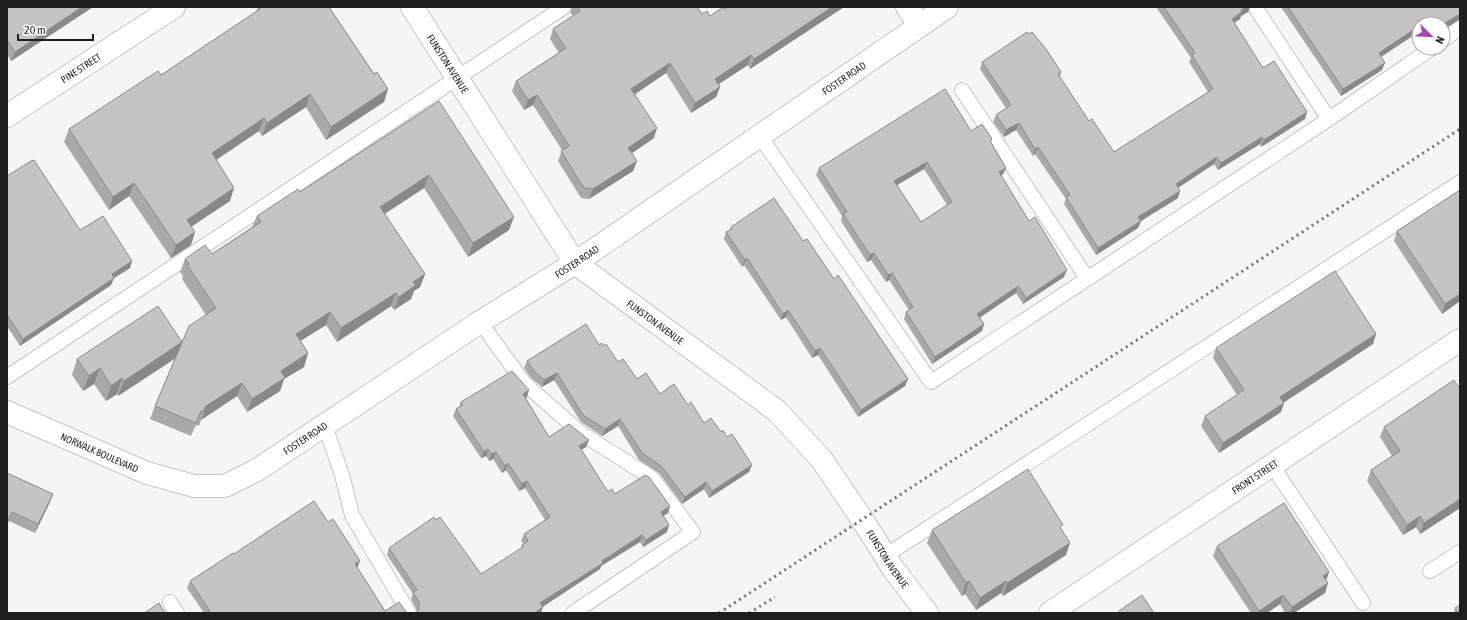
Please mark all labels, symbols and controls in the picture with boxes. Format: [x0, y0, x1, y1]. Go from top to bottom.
scale bar [18, 16, 93, 42]
north arrow [1411, 16, 1451, 56]
text: 20 m [24, 23, 46, 37]
street label: FUNSTON AVENUE [425, 32, 471, 95]
text: N [1433, 35, 1447, 45]
street label: PINE STREET [59, 51, 103, 85]
street label: FOSTER ROAD [820, 59, 868, 97]
street label: FOSTER ROAD [553, 243, 601, 280]
street label: FUNSTON AVENUE [625, 297, 686, 347]
street label: FOSTER ROAD [281, 419, 329, 457]
street label: NORWALK BOULEVARD [59, 431, 140, 474]
street label: FRONT STREET [1230, 457, 1280, 496]
street label: FUNSTON AVENUE [865, 528, 911, 590]

